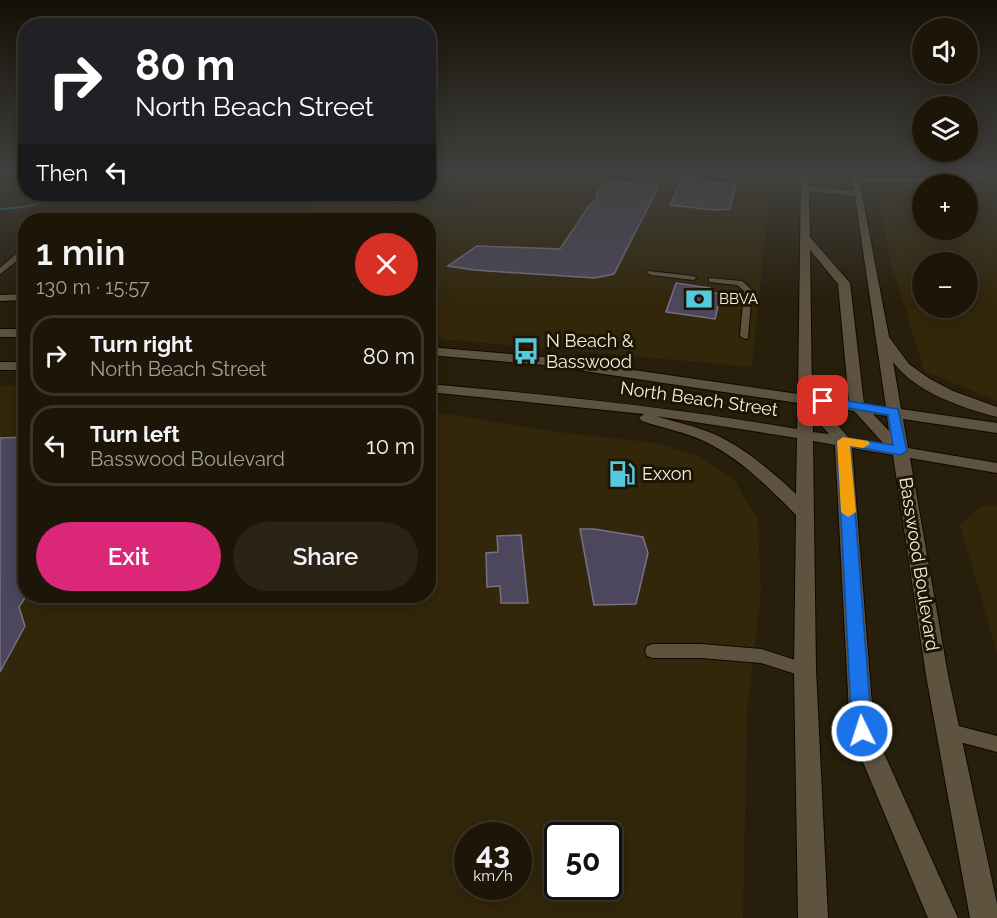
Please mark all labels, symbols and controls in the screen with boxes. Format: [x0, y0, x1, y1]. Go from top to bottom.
map controls [912, 18, 978, 318]
button: sound [912, 18, 978, 84]
text: 80 m [135, 41, 235, 90]
icon: right [36, 42, 114, 120]
text: North Beach Street [135, 91, 374, 122]
button: layers [912, 96, 978, 162]
icon: left [100, 156, 133, 189]
text: Then [36, 160, 88, 186]
button: + [912, 174, 978, 240]
text: 1 min [36, 231, 125, 273]
button: close [355, 233, 418, 296]
button: − [912, 252, 978, 318]
text: 130 m · 15:57 [36, 275, 150, 299]
bank icon: BBVA [684, 284, 714, 314]
place label: BBVA [719, 290, 758, 308]
place label: N Beach & Basswood [546, 330, 634, 372]
text: Turn right [90, 331, 193, 357]
bus stop icon: N Beach & Basswood [511, 336, 541, 366]
icon: right [39, 339, 72, 372]
text: 80 m [363, 343, 415, 369]
text: North Beach Street [90, 357, 267, 381]
pin [797, 375, 848, 426]
street label: North Beach Street [619, 377, 779, 420]
icon: arrive [806, 384, 839, 417]
text: Turn left [90, 421, 180, 447]
icon: left [39, 429, 72, 462]
text: 10 m [366, 433, 415, 459]
text: Basswood Boulevard [90, 447, 285, 471]
fuel station icon: Exxon [607, 459, 637, 489]
place label: Exxon [642, 463, 692, 484]
street label: Basswood Boulevard [895, 476, 944, 652]
button: Exit [36, 522, 221, 591]
button: Share [233, 522, 418, 591]
position arrow [830, 699, 894, 763]
speed limit sign: 50 [544, 822, 622, 900]
text: 43 [476, 836, 510, 871]
text: km/h [473, 867, 513, 885]

